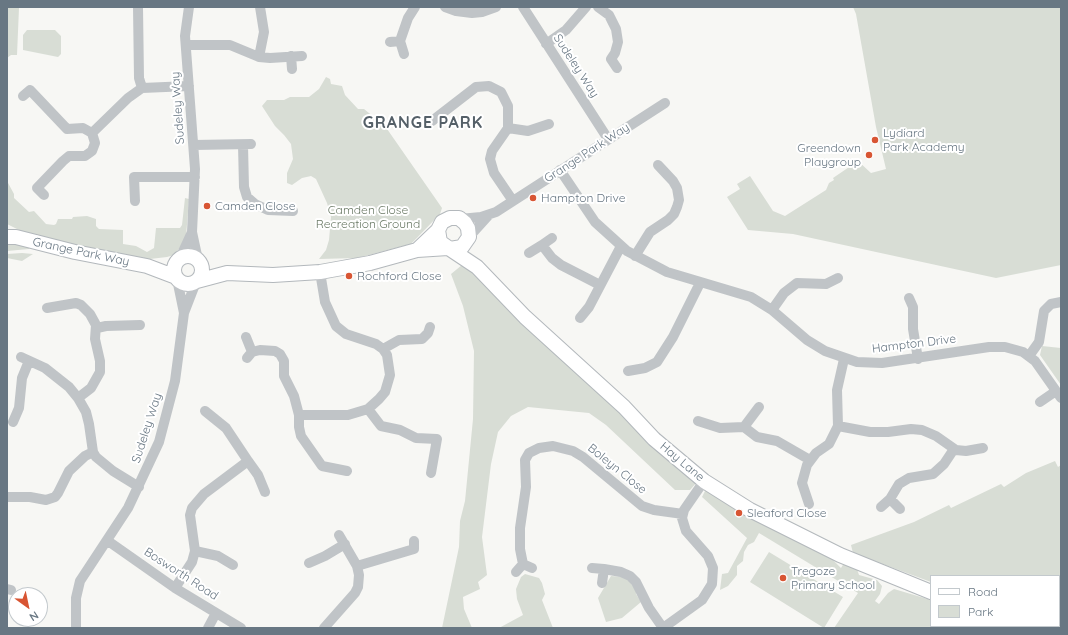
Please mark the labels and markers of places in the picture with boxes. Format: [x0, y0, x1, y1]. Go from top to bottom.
place label: Lydiard Park Academy [883, 126, 965, 154]
marker: Lydiard Park Academy [870, 135, 880, 145]
place label: Greendown Playgroup [797, 141, 861, 169]
marker: Greendown Playgroup [864, 150, 874, 160]
place label: Hampton Drive [541, 191, 625, 205]
marker: Hampton Drive [528, 193, 538, 203]
place label: Camden Close [215, 199, 295, 213]
marker: Camden Close [202, 201, 212, 211]
place label: Rochford Close [357, 269, 441, 283]
marker: Rochford Close [344, 271, 354, 281]
place label: Sleaford Close [747, 506, 827, 520]
marker: Sleaford Close [734, 508, 744, 518]
place label: Tregoze Primary School [791, 564, 875, 592]
marker: Tregoze Primary School [778, 573, 788, 583]

